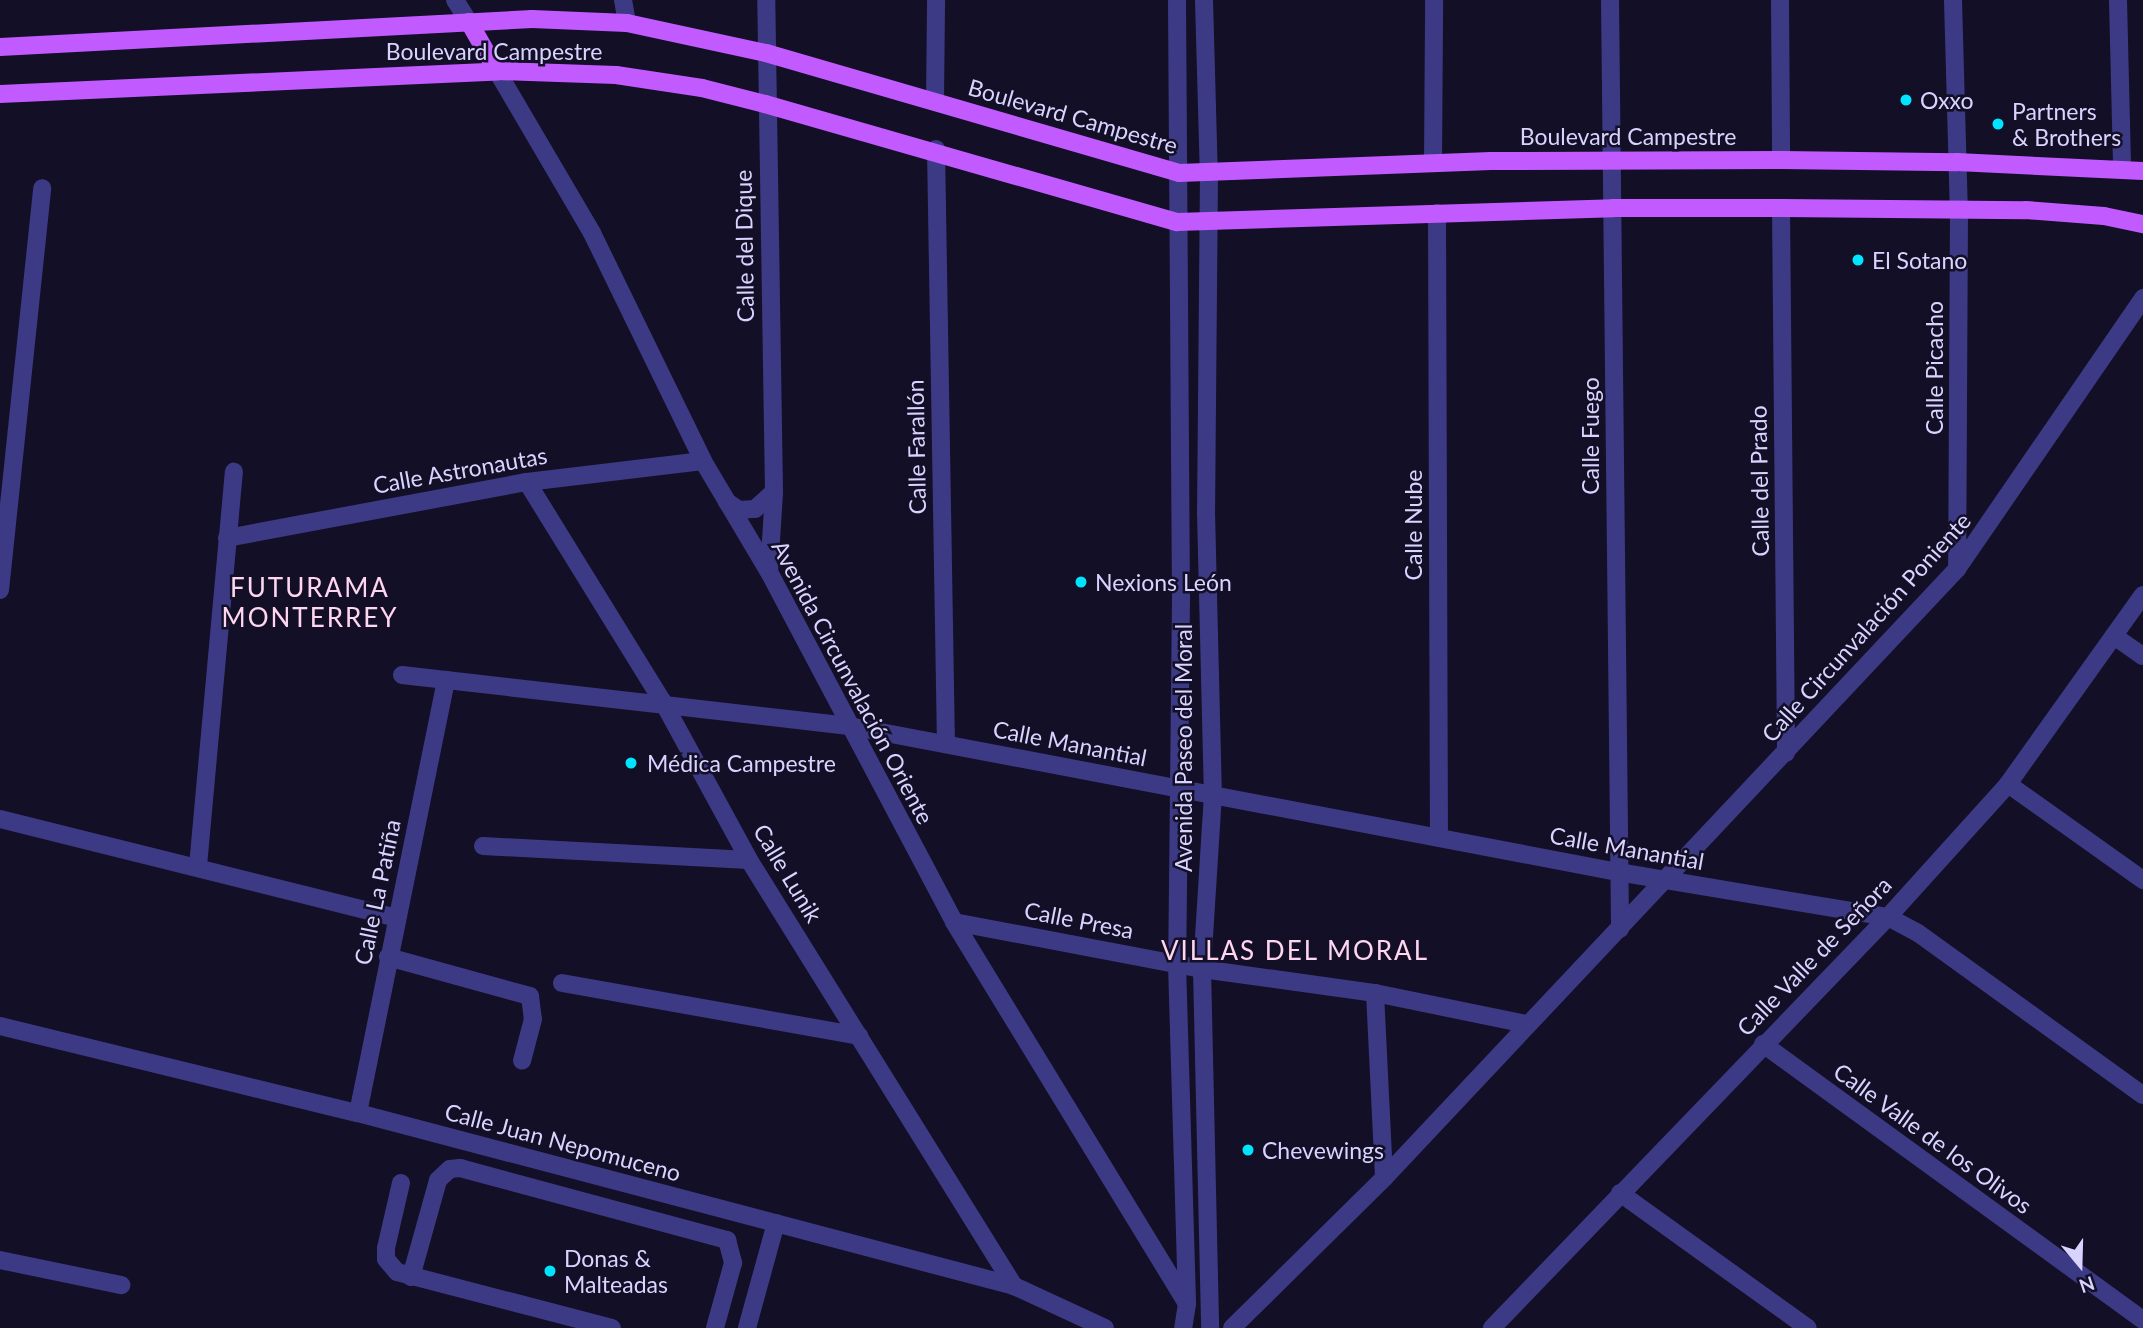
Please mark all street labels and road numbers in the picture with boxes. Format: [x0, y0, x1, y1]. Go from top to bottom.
street label: Boulevard Campestre [386, 37, 602, 65]
street label: Boulevard Campestre [965, 73, 1181, 159]
street label: Boulevard Campestre [1520, 122, 1736, 150]
street label: Calle del Dique [729, 169, 759, 323]
street label: Calle Picacho [1920, 301, 1948, 435]
street label: Calle Fuego [1576, 377, 1604, 495]
street label: Calle Farallón [901, 379, 931, 515]
street label: Calle del Prado [1744, 405, 1774, 557]
street label: Calle Astronautas [370, 441, 550, 499]
street label: Calle Nube [1399, 470, 1427, 580]
street label: Calle Circunvalación Poniente [1756, 507, 1976, 747]
street label: Avenida Circunvalación Oriente [766, 535, 940, 829]
street label: Avenida Paseo del Moral [1169, 624, 1197, 872]
street label: Calle Manantial [991, 715, 1149, 771]
street label: Calle La Patiña [348, 817, 406, 967]
street label: Calle Lunik [748, 819, 828, 927]
street label: Calle Manantial [1548, 821, 1706, 875]
street label: Calle Valle de Señora [1731, 871, 1897, 1041]
street label: Calle Presa [1022, 896, 1136, 944]
street label: Calle Valle de los Olivos [1828, 1057, 2038, 1219]
street label: Calle Juan Nepomuceno [442, 1097, 684, 1187]

